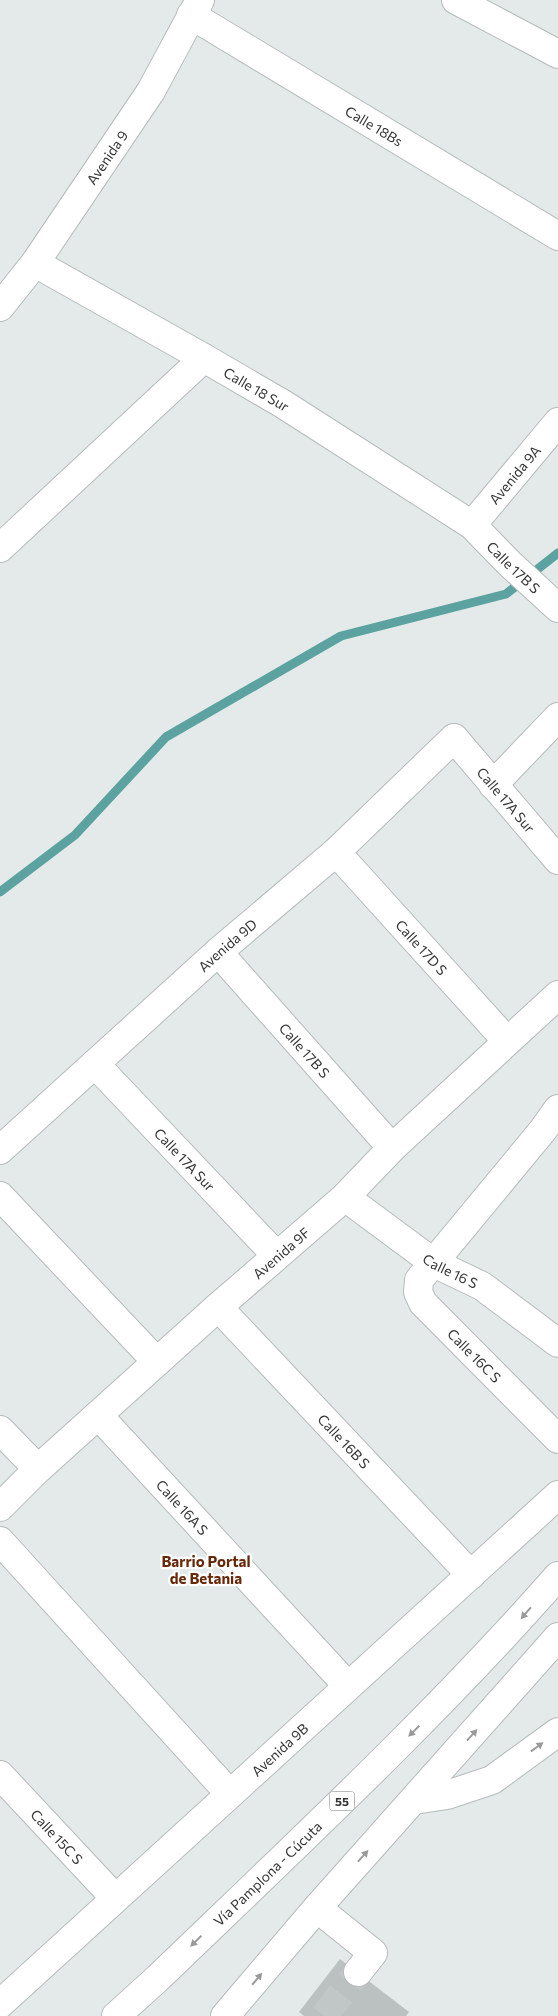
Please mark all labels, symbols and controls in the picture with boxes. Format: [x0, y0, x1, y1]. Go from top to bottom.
street label: Calle 18Bs [343, 102, 406, 149]
street label: Avenida 9 [82, 127, 131, 187]
street label: Calle 18 Sur [221, 363, 293, 415]
street label: Avenida 9A [485, 441, 544, 507]
street label: Calle 17B S [484, 537, 544, 596]
street label: Calle 17A Sur [474, 763, 539, 836]
street label: Avenida 9D [194, 915, 260, 975]
street label: Calle 17D S [393, 916, 451, 978]
street label: Calle 17B S [276, 1019, 334, 1081]
street label: Calle 17A Sur [151, 1124, 219, 1194]
street label: Avenida 9F [249, 1223, 313, 1282]
street label: Calle 16 S [420, 1249, 481, 1291]
street label: Calle 16C S [444, 1325, 505, 1386]
street label: Calle 16B S [315, 1410, 374, 1472]
street label: Calle 16A S [153, 1476, 212, 1538]
district label: Barrio Portal de Betania [161, 1552, 251, 1587]
one-way arrow [520, 1606, 532, 1618]
street label: Avenida 9B [247, 1719, 311, 1779]
one-way arrow [408, 1725, 420, 1737]
one-way arrow [466, 1729, 477, 1742]
one-way arrow [530, 1742, 544, 1752]
road number: 55 [330, 1792, 354, 1810]
street label: Calle 15C S [28, 1805, 87, 1867]
street label: Vía Pamplona - Cúcuta [210, 1817, 325, 1929]
one-way arrow [358, 1850, 369, 1863]
one-way arrow [191, 1935, 203, 1947]
one-way arrow [251, 1973, 262, 1985]

